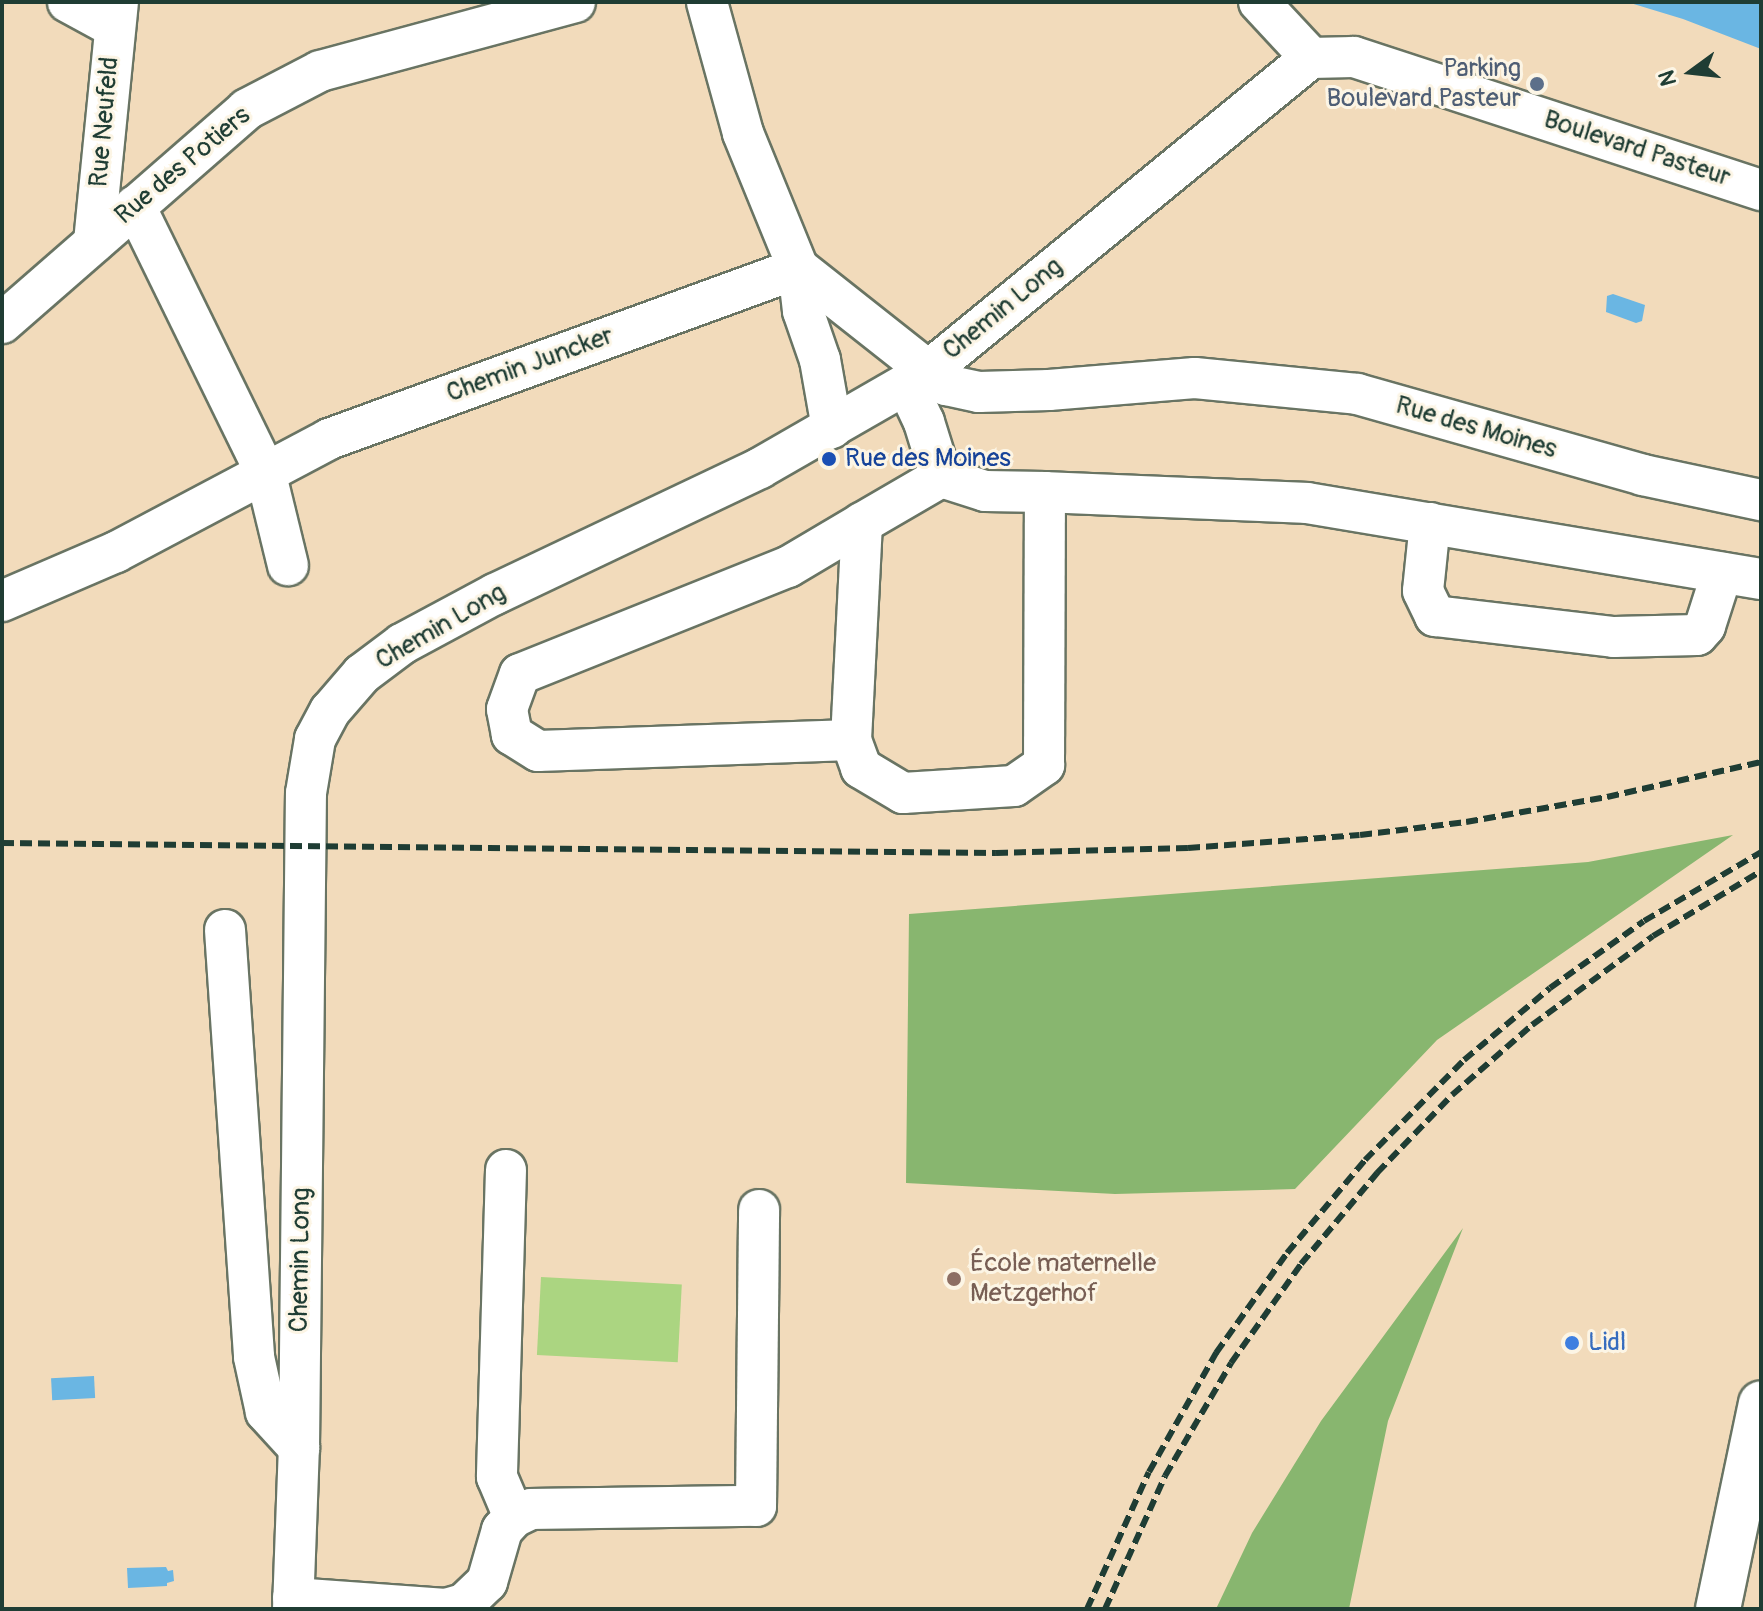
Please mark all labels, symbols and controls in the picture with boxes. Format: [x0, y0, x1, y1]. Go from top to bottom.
north arrow [1651, 32, 1731, 112]
place label: Parking Boulevard Pasteur [1327, 53, 1521, 114]
street label: Rue Neufeld [84, 55, 126, 189]
text: N [1652, 67, 1683, 89]
marker: Parking Boulevard Pasteur [1528, 75, 1546, 93]
street label: Rue des Potiers [109, 100, 257, 232]
street label: Boulevard Pasteur [1540, 104, 1734, 194]
street label: Chemin Long [937, 251, 1069, 367]
street label: Chemin Juncker [442, 320, 618, 410]
street label: Rue des Moines [1392, 390, 1560, 466]
place label: Rue des Moines [845, 443, 1011, 475]
marker: Rue des Moines [820, 450, 838, 468]
street label: Chemin Long [371, 577, 511, 677]
street label: Chemin Long [284, 1187, 318, 1333]
place label: École maternelle Metzgerhof [970, 1248, 1156, 1310]
marker: École maternelle Metzgerhof [945, 1270, 963, 1288]
place label: Lidl [1588, 1327, 1626, 1359]
marker: Lidl [1563, 1334, 1581, 1352]

